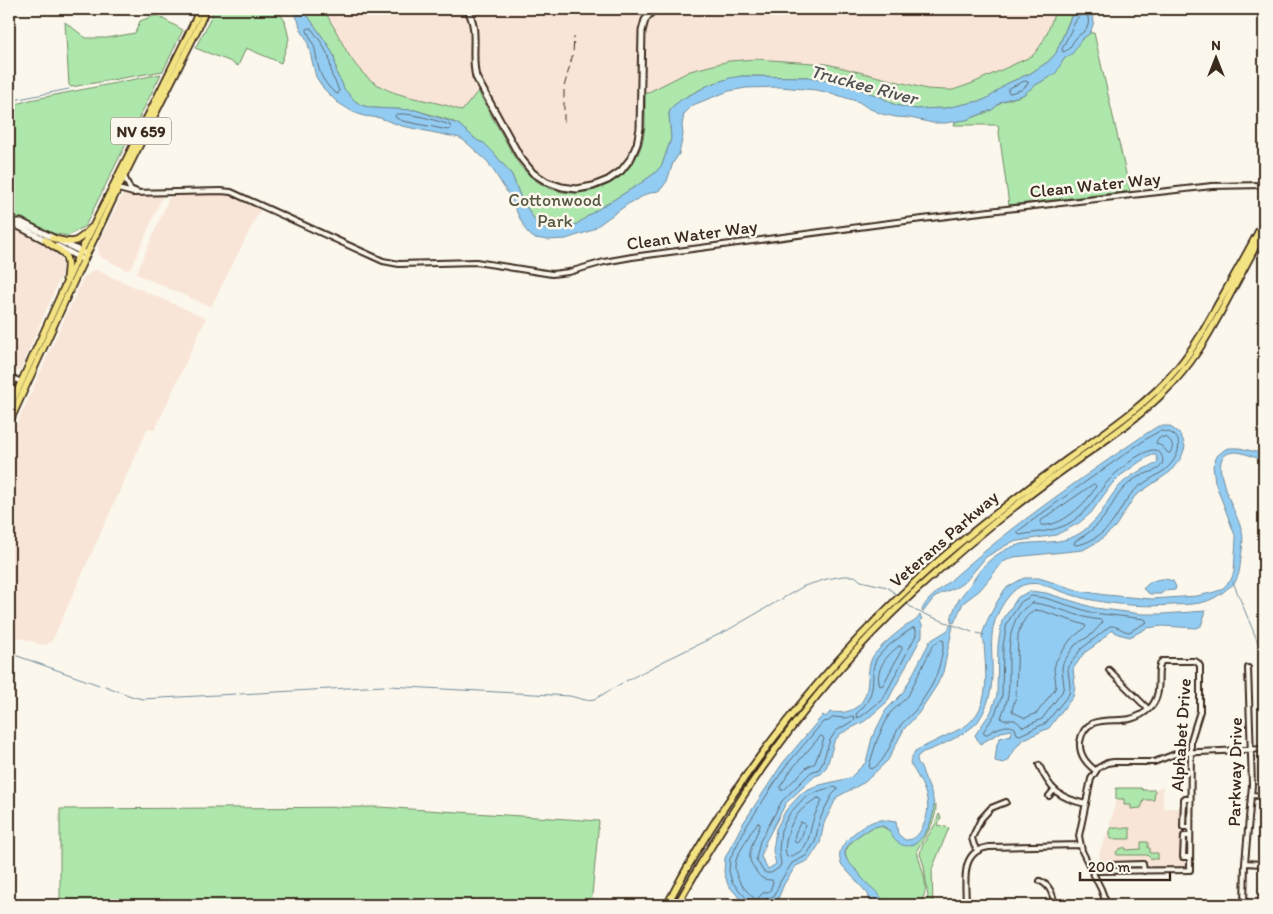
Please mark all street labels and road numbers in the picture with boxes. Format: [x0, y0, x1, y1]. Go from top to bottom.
road number: NV 659 [111, 118, 171, 144]
street label: Clean Water Way [1028, 167, 1162, 203]
street label: Clean Water Way [625, 215, 759, 255]
street label: Veterans Parkway [885, 485, 1003, 592]
street label: Alphabet Drive [1166, 678, 1196, 792]
street label: Parkway Drive [1223, 717, 1247, 827]

